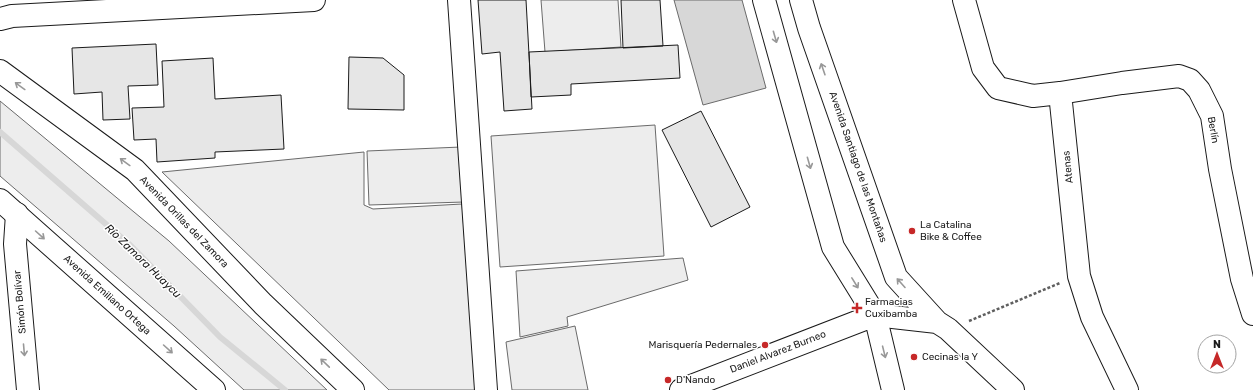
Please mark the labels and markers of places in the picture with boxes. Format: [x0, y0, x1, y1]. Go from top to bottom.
place label: La Catalina Bike & Coffee [920, 219, 982, 243]
marker: La Catalina Bike & Coffee [907, 226, 917, 236]
place label: Farmacias Cuxibamba [865, 296, 917, 320]
marker: Farmacias Cuxibamba [852, 303, 862, 313]
place label: Marisquería Pedernales [648, 339, 757, 351]
marker: Marisquería Pedernales [760, 340, 770, 350]
place label: Cecinas la Y [922, 351, 978, 363]
marker: Cecinas la Y [909, 352, 919, 362]
place label: D'Nando [676, 374, 716, 386]
marker: D'Nando [663, 375, 673, 385]

